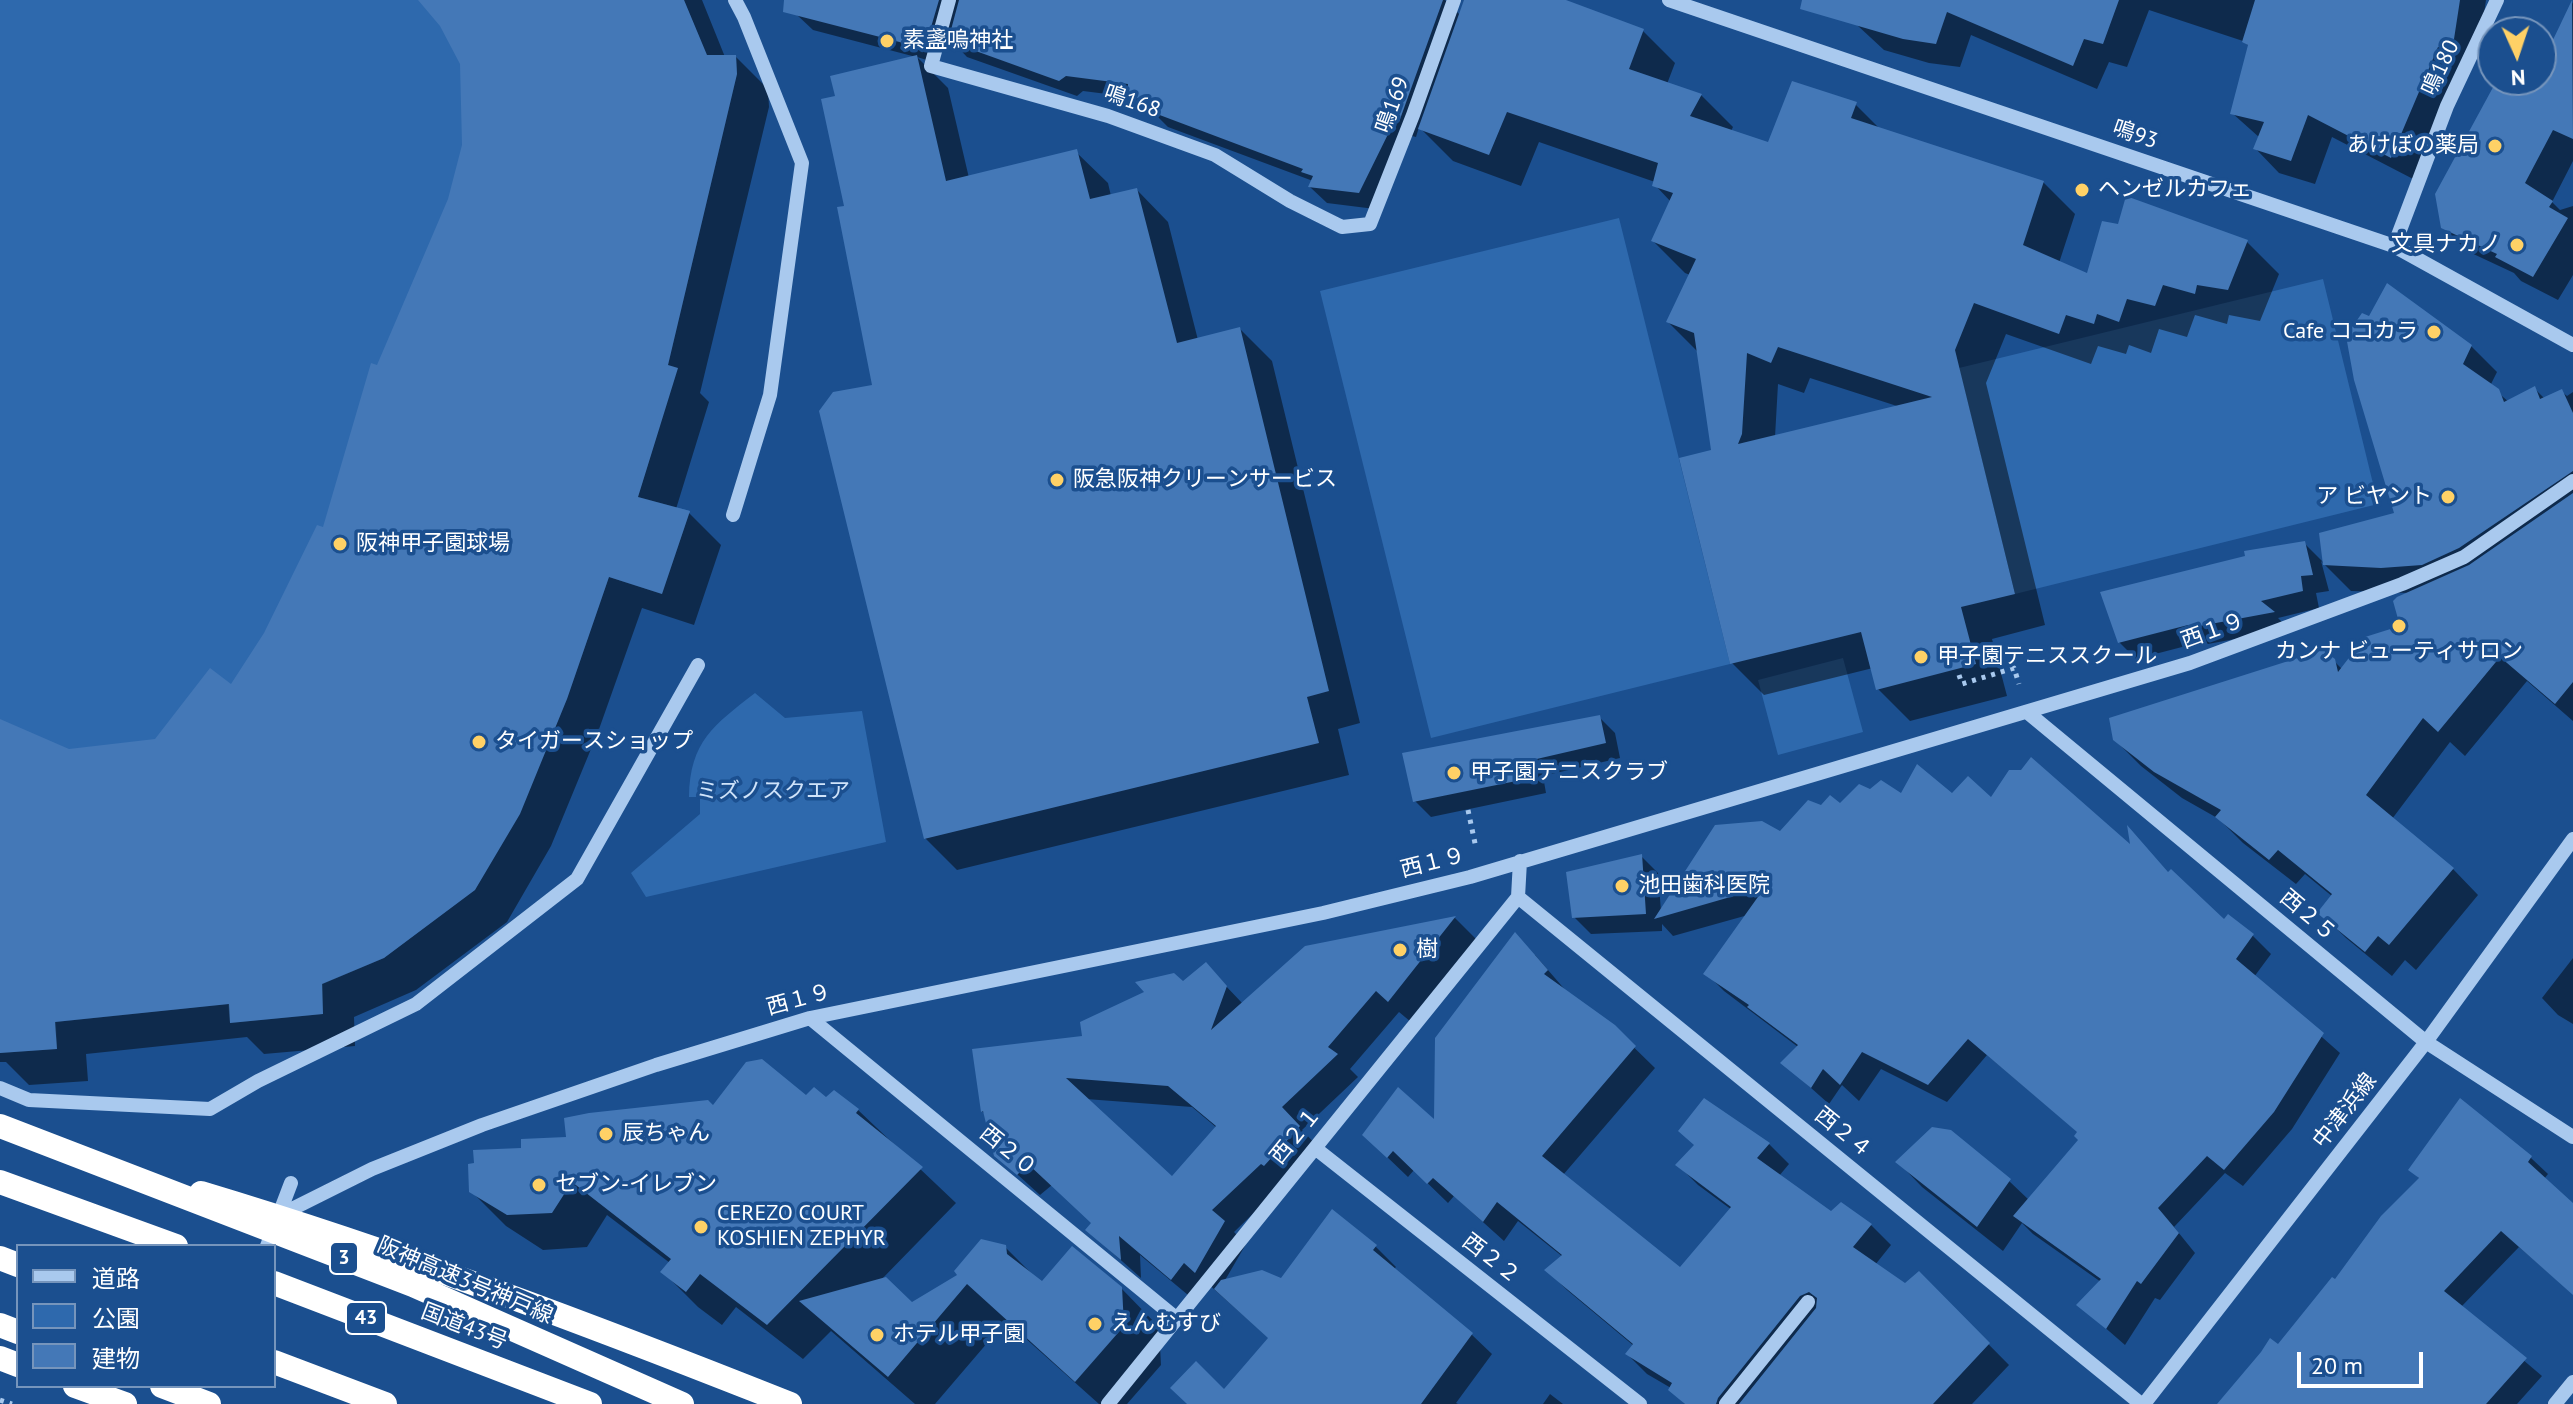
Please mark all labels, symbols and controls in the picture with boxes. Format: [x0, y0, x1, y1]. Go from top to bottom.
north arrow [2477, 16, 2557, 96]
place label: 素盞嗚神社 [903, 28, 1013, 54]
marker: 素盞嗚神社 [878, 32, 896, 50]
street label: 鳴180 [2417, 36, 2465, 100]
text: N [2510, 64, 2526, 92]
street label: 鳴169 [1371, 73, 1415, 137]
street label: 鳴168 [1100, 80, 1164, 124]
street label: 鳴93 [2109, 115, 2161, 155]
place label: あけぼの薬局 [2347, 133, 2479, 159]
marker: あけぼの薬局 [2486, 137, 2504, 155]
place label: ヘンゼルカフェ [2098, 177, 2252, 203]
marker: ヘンゼルカフェ [2073, 181, 2091, 199]
place label: 文具ナカノ [2391, 232, 2501, 258]
marker: 文具ナカノ [2508, 236, 2526, 254]
place label: Cafe ココカラ [2283, 319, 2418, 345]
marker: Cafe ココカラ [2425, 323, 2443, 341]
place label: 阪急阪神クリーンサービス [1073, 467, 1337, 493]
marker: 阪急阪神クリーンサービス [1048, 471, 1066, 489]
place label: ア ビヤント [2316, 484, 2432, 510]
marker: ア ビヤント [2439, 488, 2457, 506]
place label: 阪神甲子園球場 [356, 531, 510, 557]
marker: 阪神甲子園球場 [331, 535, 349, 553]
street label: 西１９ [2177, 607, 2249, 655]
marker: カンナ ビューティサロン [2390, 617, 2408, 635]
place label: カンナ ビューティサロン [2275, 639, 2523, 665]
place label: 甲子園テニススクール [1937, 644, 2157, 670]
marker: 甲子園テニススクール [1912, 648, 1930, 666]
place label: タイガースショップ [495, 729, 693, 755]
marker: タイガースショップ [470, 733, 488, 751]
place label: 甲子園テニスクラブ [1470, 760, 1668, 786]
marker: 甲子園テニスクラブ [1445, 764, 1463, 782]
park label: ミズノスクエア [696, 779, 850, 805]
street label: 西１９ [1398, 842, 1468, 884]
place label: 池田歯科医院 [1638, 873, 1770, 899]
marker: 池田歯科医院 [1613, 877, 1631, 895]
street label: 西２５ [2274, 885, 2342, 947]
place label: 樹 [1416, 937, 1438, 963]
marker: 樹 [1391, 941, 1409, 959]
street label: 西１９ [764, 979, 834, 1021]
street label: 中津浜線 [2308, 1068, 2382, 1154]
street label: 西２１ [1265, 1102, 1327, 1170]
street label: 西２４ [1809, 1102, 1877, 1164]
street label: 西２０ [974, 1120, 1042, 1182]
place label: 辰ちゃん [622, 1121, 710, 1147]
marker: 辰ちゃん [597, 1125, 615, 1143]
place label: セブン-イレブン [555, 1172, 717, 1198]
marker: セブン-イレブン [530, 1176, 548, 1194]
place label: CEREZO COURT KOSHIEN ZEPHYR [717, 1201, 886, 1252]
marker: CEREZO COURT KOSHIEN ZEPHYR [692, 1218, 710, 1236]
street label: 西２２ [1457, 1228, 1525, 1290]
street label: 阪神高速3号神戸線 [373, 1232, 557, 1330]
road number: 3 [330, 1242, 358, 1274]
legend [16, 1244, 276, 1388]
text: 道路 [92, 1263, 140, 1294]
street label: 国道43号 [417, 1299, 511, 1355]
road number: 43 [346, 1302, 386, 1334]
text: 公園 [92, 1303, 140, 1334]
place label: えんむすび [1111, 1311, 1221, 1337]
marker: えんむすび [1086, 1315, 1104, 1333]
place label: ホテル甲子園 [893, 1322, 1025, 1348]
marker: ホテル甲子園 [868, 1326, 886, 1344]
scale bar [2301, 1336, 2427, 1386]
text: 建物 [92, 1343, 140, 1374]
text: 20 m [2311, 1350, 2363, 1381]

